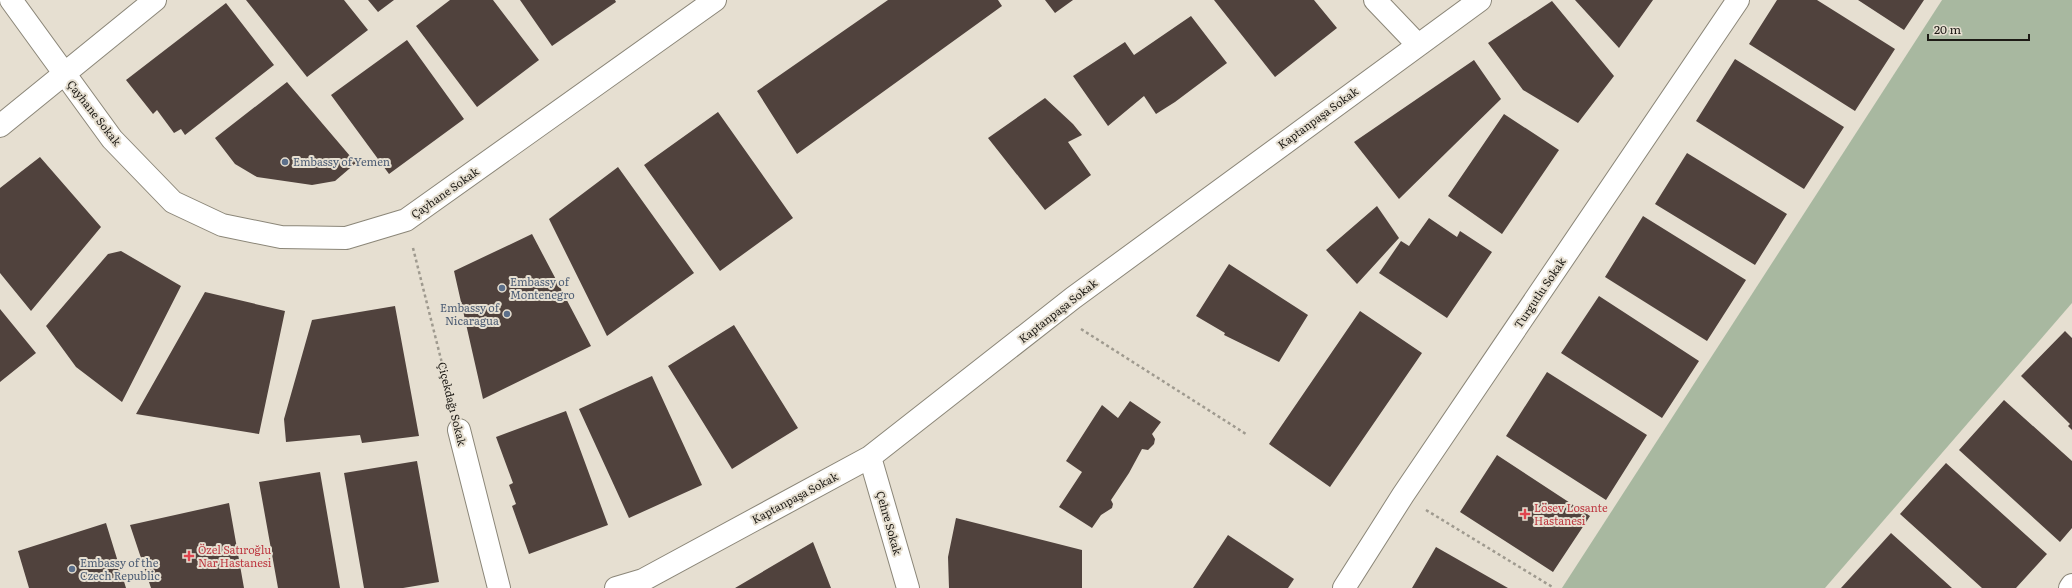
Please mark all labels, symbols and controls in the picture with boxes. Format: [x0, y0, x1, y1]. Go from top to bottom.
scale bar [1928, 16, 2029, 42]
text: 20 m [1934, 20, 1961, 38]
street label: Çayhane Sokak [64, 76, 126, 149]
street label: Kaptanpaşa Sokak [1274, 82, 1361, 152]
place label: Embassy of Yemen [293, 153, 390, 169]
marker: Embassy of Yemen [280, 157, 290, 167]
street label: Çayhane Sokak [407, 163, 482, 221]
street label: Turgutlu Sokak [1510, 254, 1569, 331]
place label: Embassy of Montenegro [510, 273, 575, 302]
street label: Kaptanpaşa Sokak [1015, 274, 1100, 346]
marker: Embassy of Montenegro [497, 283, 507, 293]
place label: Embassy of Nicaragua [440, 299, 500, 328]
marker: Embassy of Nicaragua [502, 309, 512, 319]
street label: Çiçekdağı Sokak [435, 360, 471, 448]
street label: Kaptanpaşa Sokak [748, 467, 841, 527]
street label: Çehre Sokak [873, 489, 907, 557]
place label: Lösev Losante Hastanesi [1534, 499, 1608, 528]
marker: Lösev Losante Hastanesi [1519, 508, 1531, 520]
place label: Özel Satıroğlu Nar Hastanesi [198, 541, 272, 570]
marker: Özel Satıroğlu Nar Hastanesi [183, 550, 195, 562]
place label: Embassy of the Czech Republic [80, 554, 160, 583]
marker: Embassy of the Czech Republic [67, 564, 77, 574]

